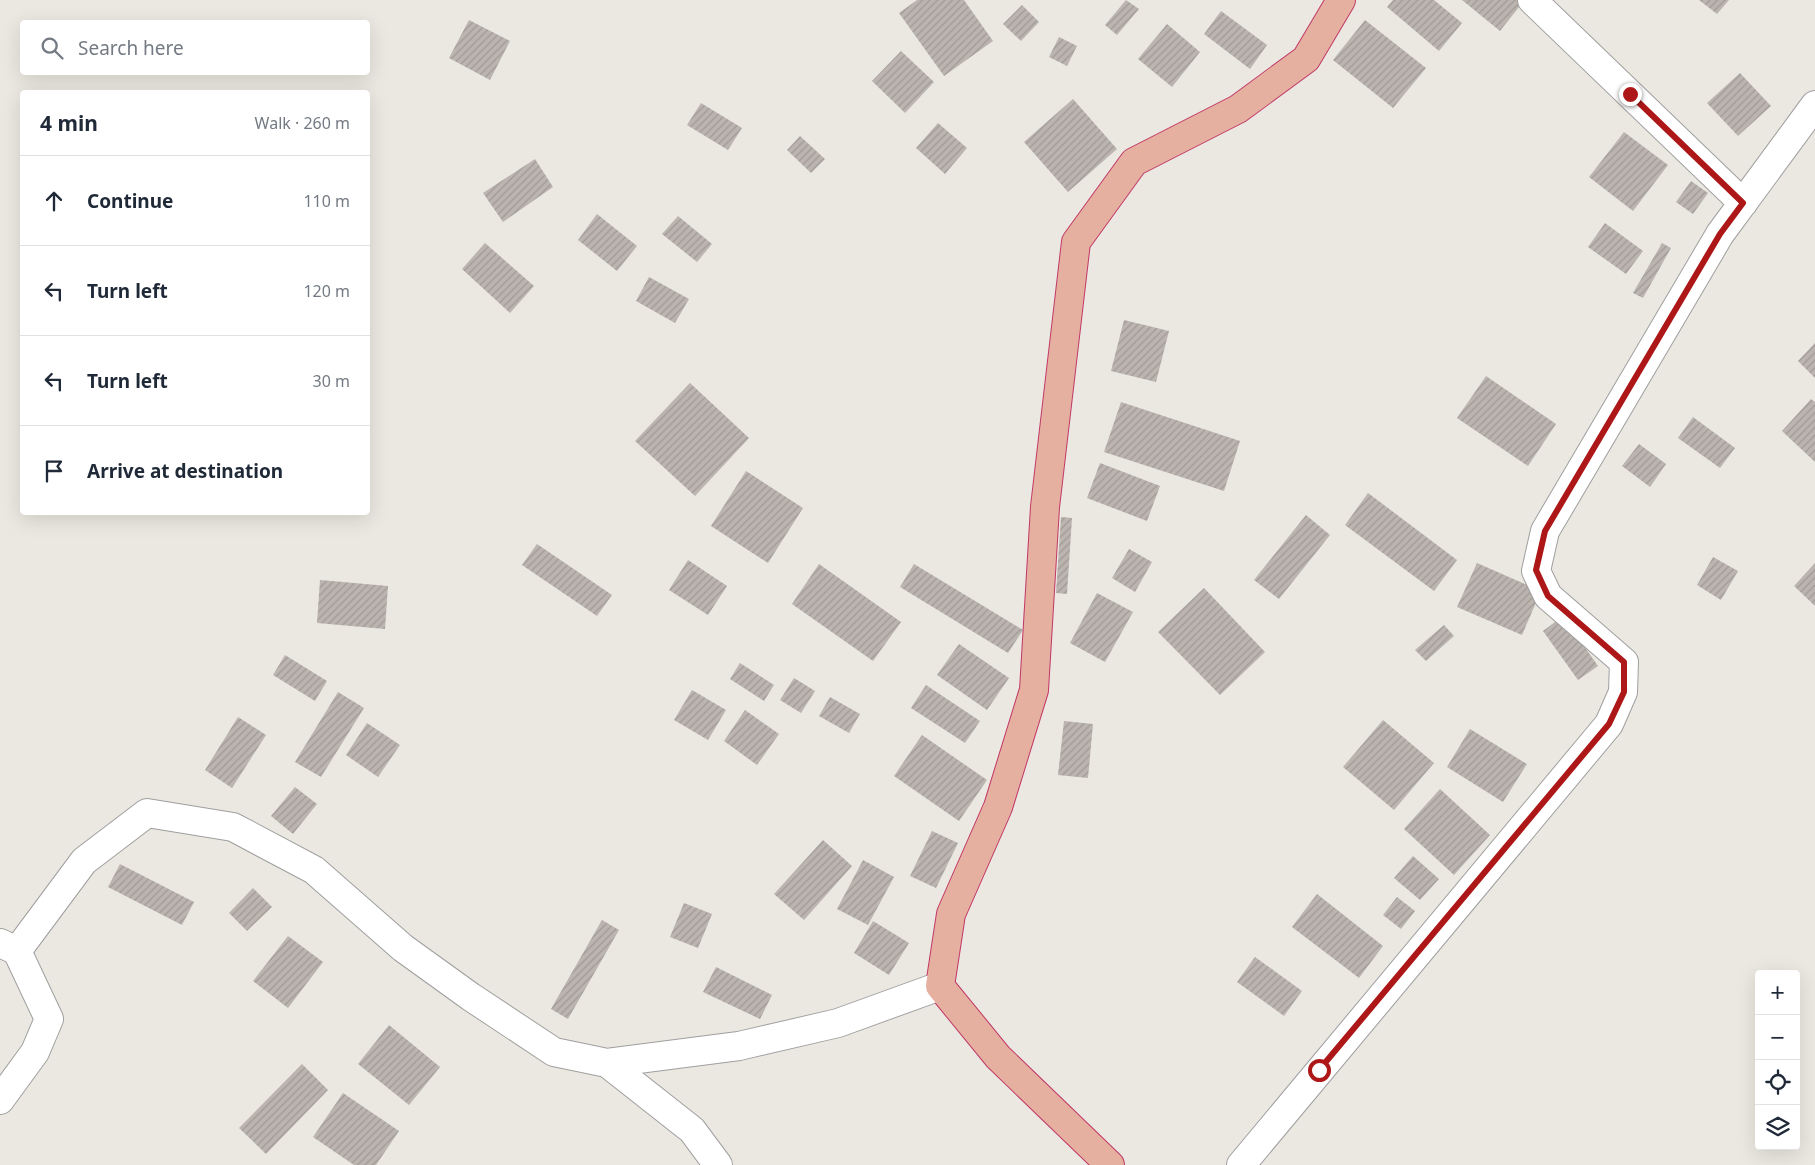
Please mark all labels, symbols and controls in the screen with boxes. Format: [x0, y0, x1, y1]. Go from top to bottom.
search box [20, 20, 370, 75]
icon: search [38, 34, 66, 62]
text: Search here [78, 35, 184, 61]
route end [1619, 83, 1642, 106]
text: 4 min [40, 109, 98, 137]
text: Walk · 260 m [255, 112, 350, 134]
icon: ahead [40, 187, 68, 215]
text: Continue [87, 188, 173, 214]
text: 110 m [303, 190, 350, 212]
icon: left [40, 277, 68, 305]
text: Turn left [87, 278, 168, 304]
text: 120 m [303, 280, 350, 302]
icon: left [40, 367, 68, 395]
text: Turn left [87, 368, 168, 394]
text: 30 m [313, 370, 350, 392]
icon: arrive [40, 457, 68, 485]
text: Arrive at destination [87, 458, 283, 484]
map controls [1755, 970, 1800, 1150]
button: + [1755, 970, 1800, 1015]
button: − [1755, 1015, 1800, 1060]
route start [1308, 1059, 1331, 1082]
button: locate [1755, 1060, 1800, 1105]
button: layers [1755, 1105, 1800, 1150]

